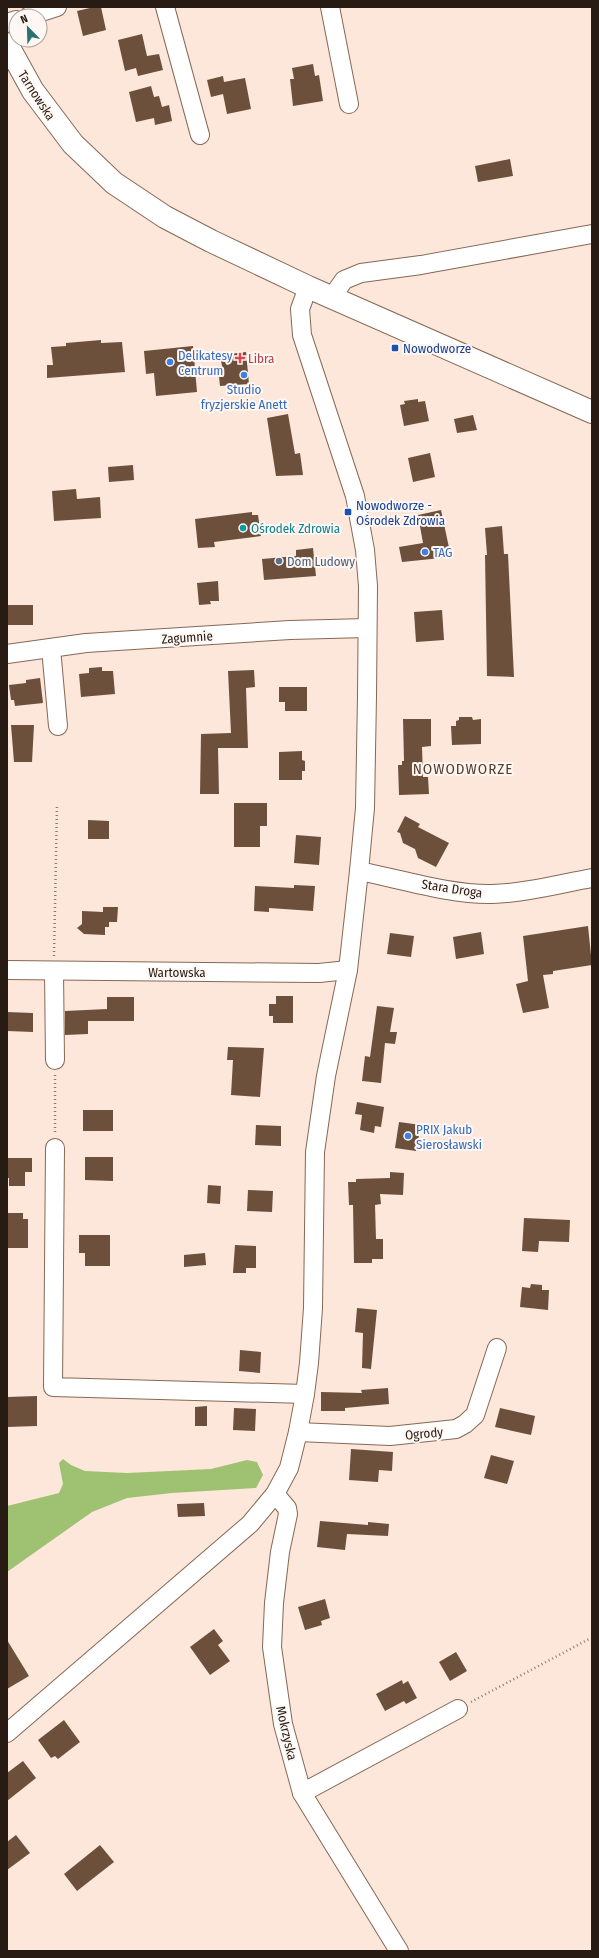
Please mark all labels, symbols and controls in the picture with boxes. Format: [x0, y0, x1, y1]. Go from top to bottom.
north arrow [8, 8, 48, 48]
text: N [19, 12, 30, 27]
street label: Tarnowska [15, 68, 58, 123]
place label: Nowodworze [403, 341, 471, 356]
marker: Nowodworze [390, 343, 400, 353]
place label: Delikatesy Centrum [178, 348, 233, 378]
place label: Libra [248, 351, 274, 366]
marker: Libra [235, 353, 245, 363]
marker: Delikatesy Centrum [165, 357, 175, 367]
marker: Studio fryzjerskie Anett [239, 370, 249, 380]
place label: Studio fryzjerskie Anett [201, 382, 288, 412]
place label: Nowodworze - Ośrodek Zdrowia [356, 498, 445, 528]
marker: Nowodworze - Ośrodek Zdrowia [343, 507, 353, 517]
place label: Ośrodek Zdrowia [251, 521, 340, 536]
marker: Ośrodek Zdrowia [238, 523, 248, 533]
place label: TAG [433, 545, 453, 560]
marker: TAG [420, 547, 430, 557]
place label: Dom Ludowy [287, 554, 355, 569]
marker: Dom Ludowy [274, 556, 284, 566]
street label: Zagumnie [161, 628, 213, 647]
district label: NOWODWORZE [413, 760, 513, 778]
street label: Stara Droga [420, 876, 483, 901]
street label: Wartowska [148, 965, 206, 980]
place label: PRIX Jakub Sierosławski [416, 1122, 482, 1152]
marker: PRIX Jakub Sierosławski [403, 1131, 413, 1141]
street label: Ogrody [404, 1424, 444, 1443]
street label: Mokrzyska [273, 1705, 300, 1762]

